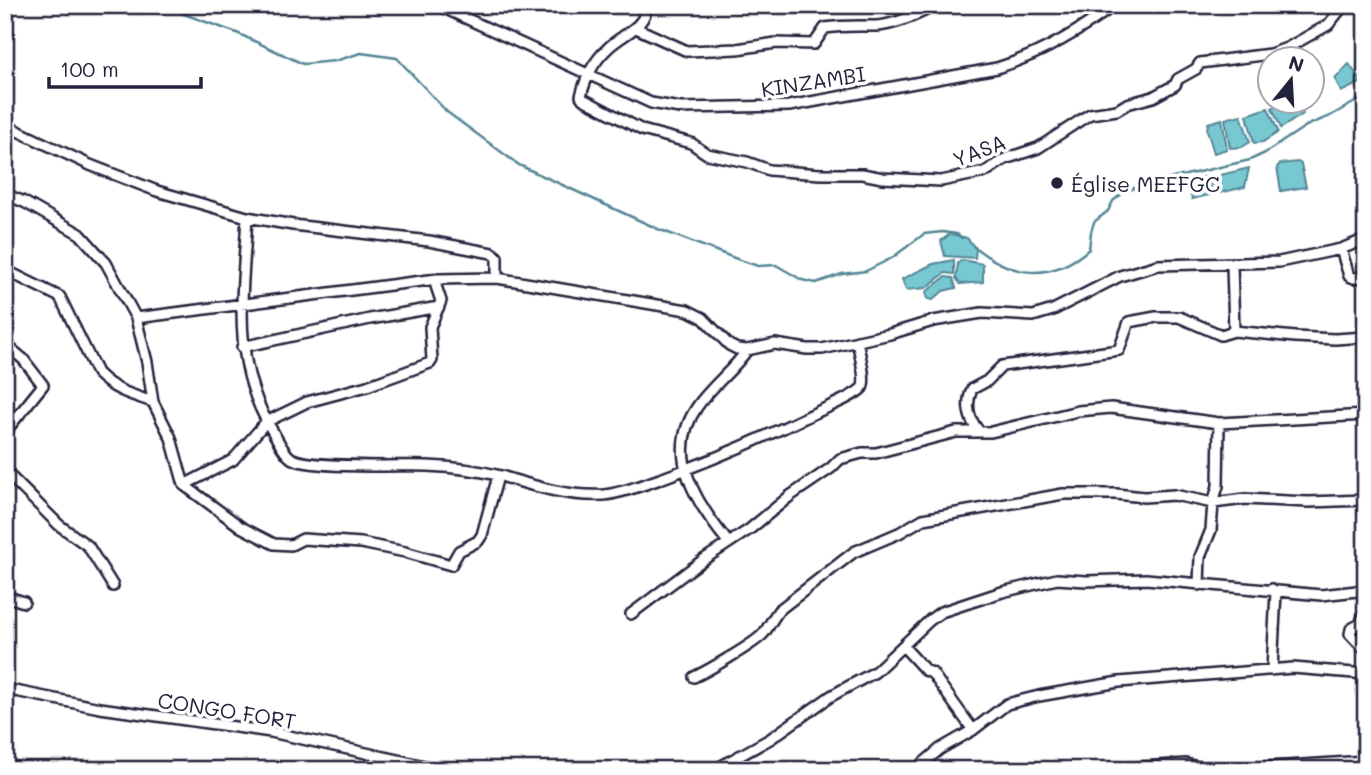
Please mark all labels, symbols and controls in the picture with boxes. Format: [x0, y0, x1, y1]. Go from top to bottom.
scale bar [49, 46, 201, 90]
north arrow [1256, 46, 1326, 116]
text: N [1286, 49, 1307, 77]
text: 100 m [60, 55, 119, 82]
street label: KINZAMBI [759, 59, 867, 103]
street label: YASA [949, 128, 1009, 172]
place label: Église MEEFGC [1071, 170, 1220, 197]
marker: Église MEEFGC [1049, 175, 1065, 191]
street label: CONGO FORT [156, 686, 298, 734]

